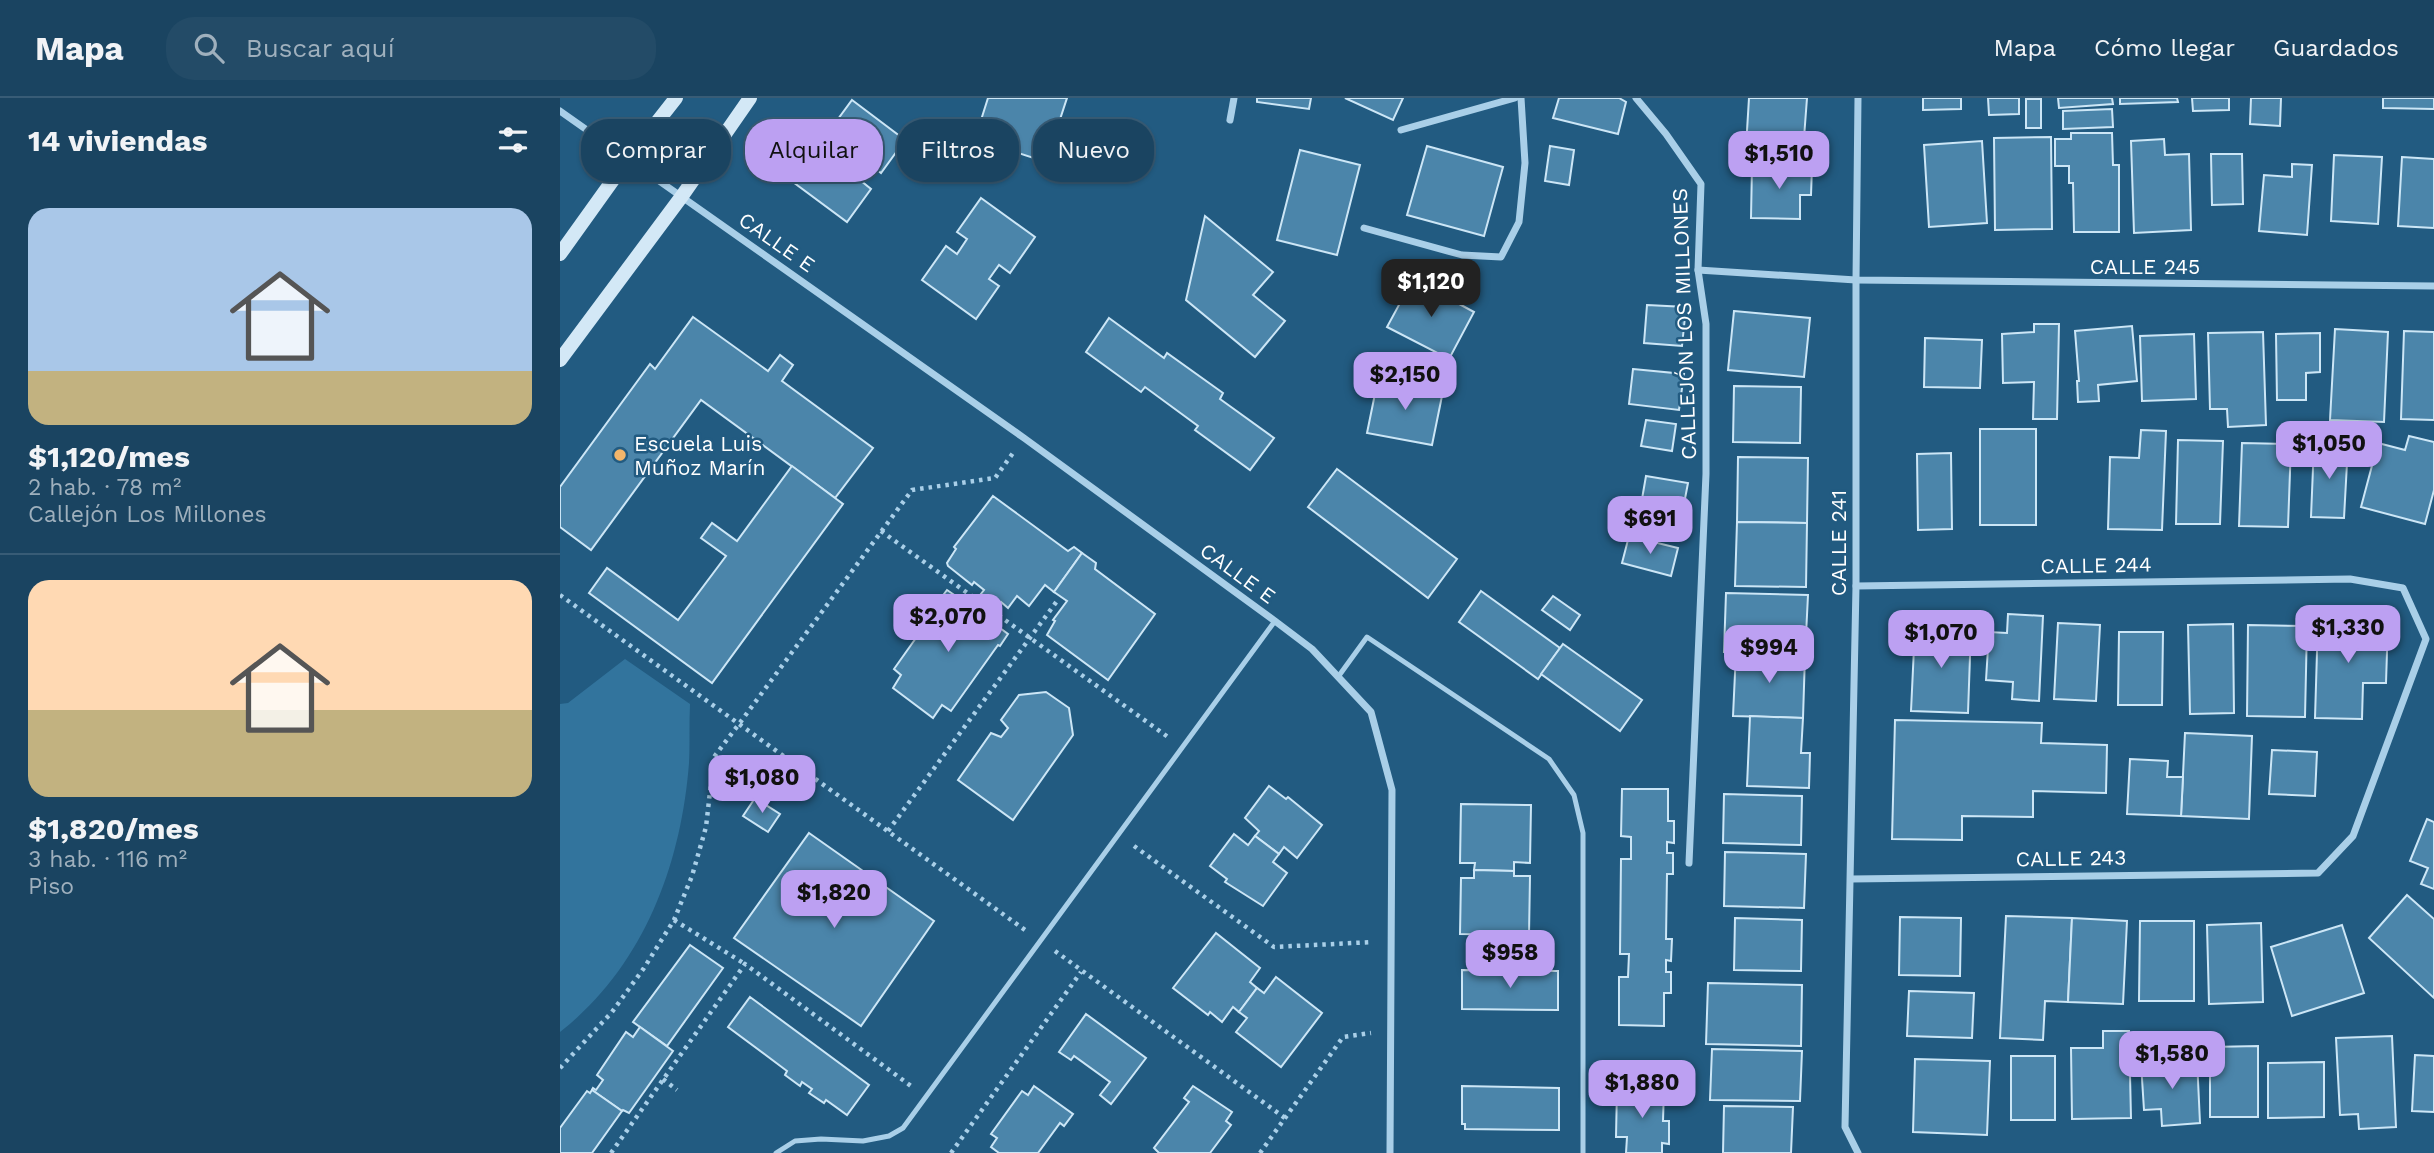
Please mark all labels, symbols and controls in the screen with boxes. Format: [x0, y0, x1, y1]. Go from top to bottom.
search box [166, 17, 656, 80]
text: Mapa [35, 29, 124, 68]
icon: search [190, 29, 228, 67]
text: Buscar aquí [246, 33, 395, 63]
text: Mapa [1994, 34, 2056, 62]
text: Cómo llegar [2094, 34, 2235, 62]
text: Guardados [2273, 34, 2399, 62]
chip: Comprar [581, 119, 731, 182]
chip: Alquilar [745, 119, 883, 182]
chip: Filtros [897, 119, 1019, 182]
chip: Nuevo [1033, 119, 1154, 182]
icon: filters [494, 121, 532, 159]
text: 14 viviendas [28, 123, 208, 158]
pin: $1,510 [1722, 132, 1836, 191]
text: $1,510 [1744, 140, 1814, 167]
street label: CALLEJÓN LOS MILLONES [1667, 188, 1701, 460]
street label: CALLE E [734, 207, 820, 277]
icon: home [217, 253, 343, 379]
street label: CALLE 245 [2090, 254, 2200, 279]
pin: $1,120 [1374, 260, 1488, 319]
text: $1,120 [1397, 268, 1465, 295]
pin: $2,150 [1348, 352, 1462, 412]
text: $2,150 [1370, 361, 1440, 388]
pin: $1,050 [2272, 422, 2386, 481]
text: $1,050 [2292, 430, 2366, 457]
place label: Escuela Luis Muñoz Marín [634, 431, 765, 480]
text: $1,120/mes [28, 439, 190, 474]
marker: Escuela Luis Muñoz Marín [612, 447, 628, 463]
text: 2 hab. · 78 m² [28, 474, 181, 501]
street label: CALLE 241 [1826, 490, 1851, 596]
pin: $691 [1609, 496, 1691, 556]
text: Callejón Los Millones [28, 501, 267, 528]
text: $691 [1624, 505, 1677, 532]
street label: CALLE E [1195, 537, 1281, 609]
street label: CALLE 244 [2040, 552, 2152, 578]
pin: $2,070 [891, 594, 1005, 654]
text: $2,070 [909, 603, 987, 630]
pin: $1,330 [2291, 606, 2405, 665]
pin: $1,070 [1884, 610, 1998, 670]
text: $1,330 [2311, 614, 2385, 641]
text: $1,070 [1904, 619, 1978, 646]
icon: home [217, 625, 343, 751]
pin: $994 [1728, 626, 1810, 685]
text: $994 [1740, 634, 1798, 661]
pin: $1,080 [705, 756, 819, 815]
text: $1,080 [724, 764, 800, 791]
text: $1,820/mes [28, 811, 199, 846]
street label: CALLE 243 [2015, 845, 2127, 871]
text: 3 hab. · 116 m² [28, 846, 187, 873]
pin: $1,820 [777, 870, 891, 930]
text: Piso [28, 873, 74, 900]
text: $1,820 [797, 879, 871, 906]
pin: $958 [1469, 930, 1551, 990]
text: $958 [1482, 939, 1538, 966]
pin: $1,580 [2115, 1032, 2229, 1091]
text: $1,580 [2135, 1040, 2209, 1067]
pin: $1,880 [1585, 1060, 1699, 1120]
text: $1,880 [1605, 1069, 1679, 1096]

